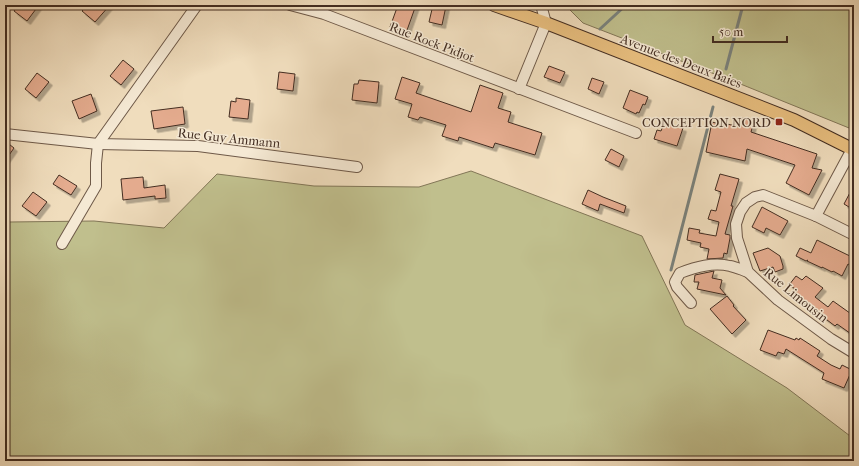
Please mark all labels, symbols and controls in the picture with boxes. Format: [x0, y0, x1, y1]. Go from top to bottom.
scale bar [713, 18, 787, 44]
street label: Rue Rock Pidjot [387, 19, 477, 65]
text: 50 m [719, 25, 743, 39]
street label: Avenue des Deux Baies [617, 31, 744, 91]
place label: CONCEPTION NORD [642, 115, 771, 130]
marker: CONCEPTION NORD [774, 117, 784, 127]
street label: Rue Guy Ammann [177, 125, 281, 151]
street label: Rue Limousin [761, 265, 831, 326]

